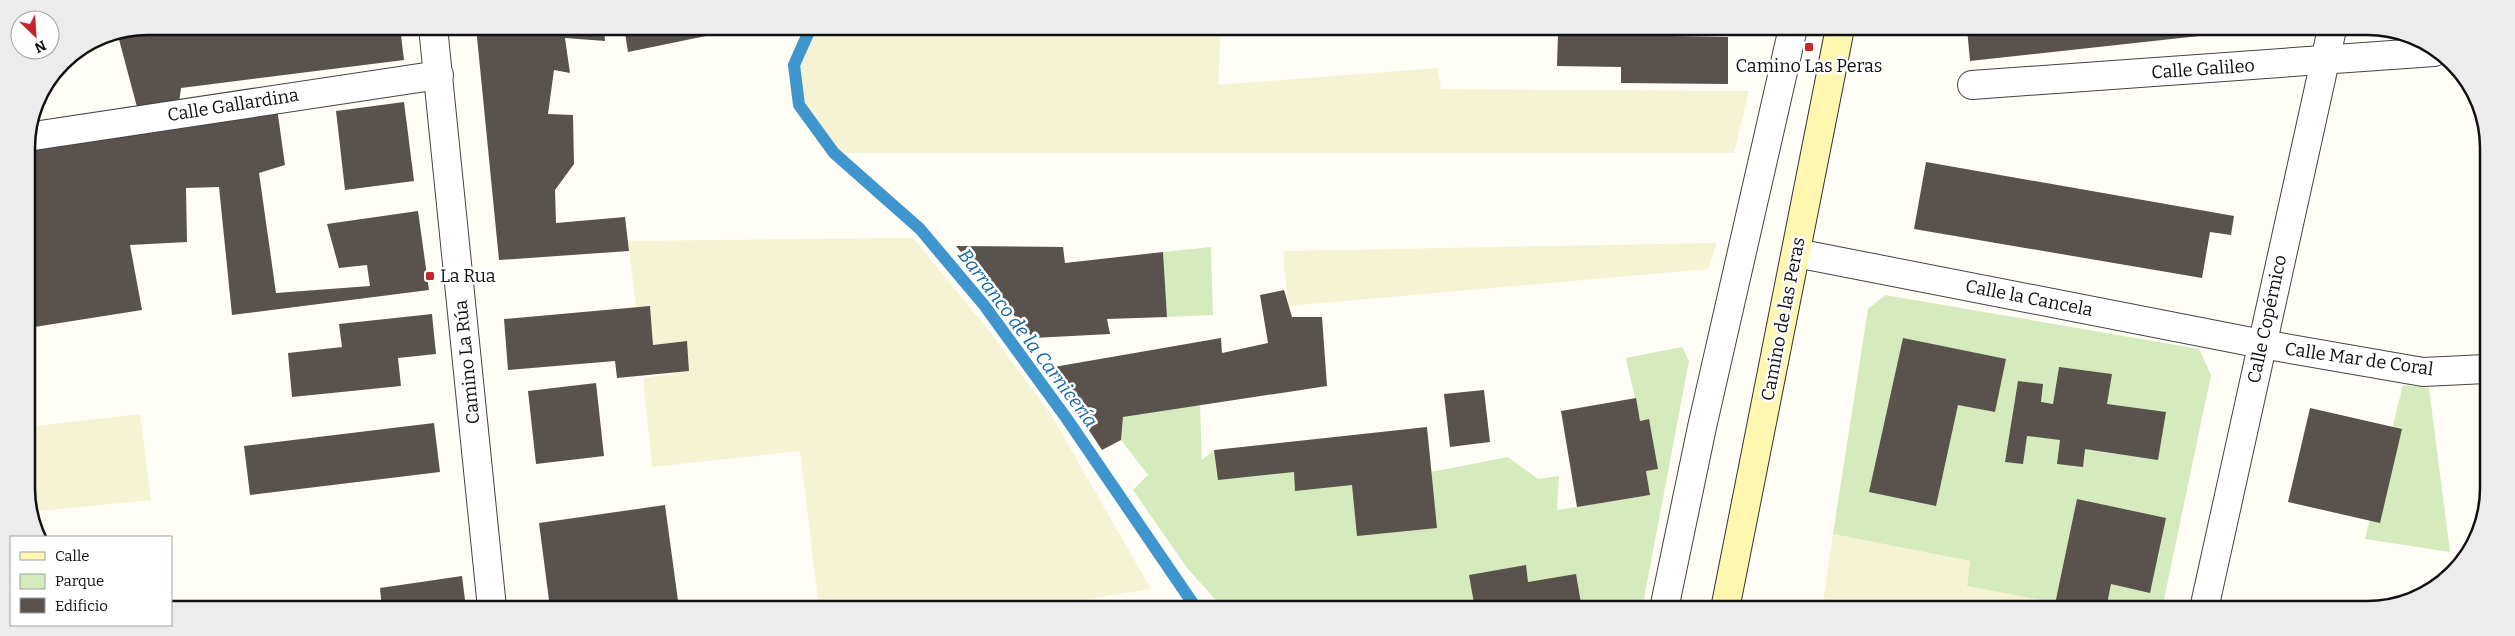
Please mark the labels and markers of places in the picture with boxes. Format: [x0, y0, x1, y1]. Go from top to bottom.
marker: Camino Las Peras [1803, 41, 1815, 53]
place label: Camino Las Peras [1736, 55, 1882, 77]
place label: La Rua [440, 265, 496, 287]
marker: La Rua [424, 270, 436, 282]

